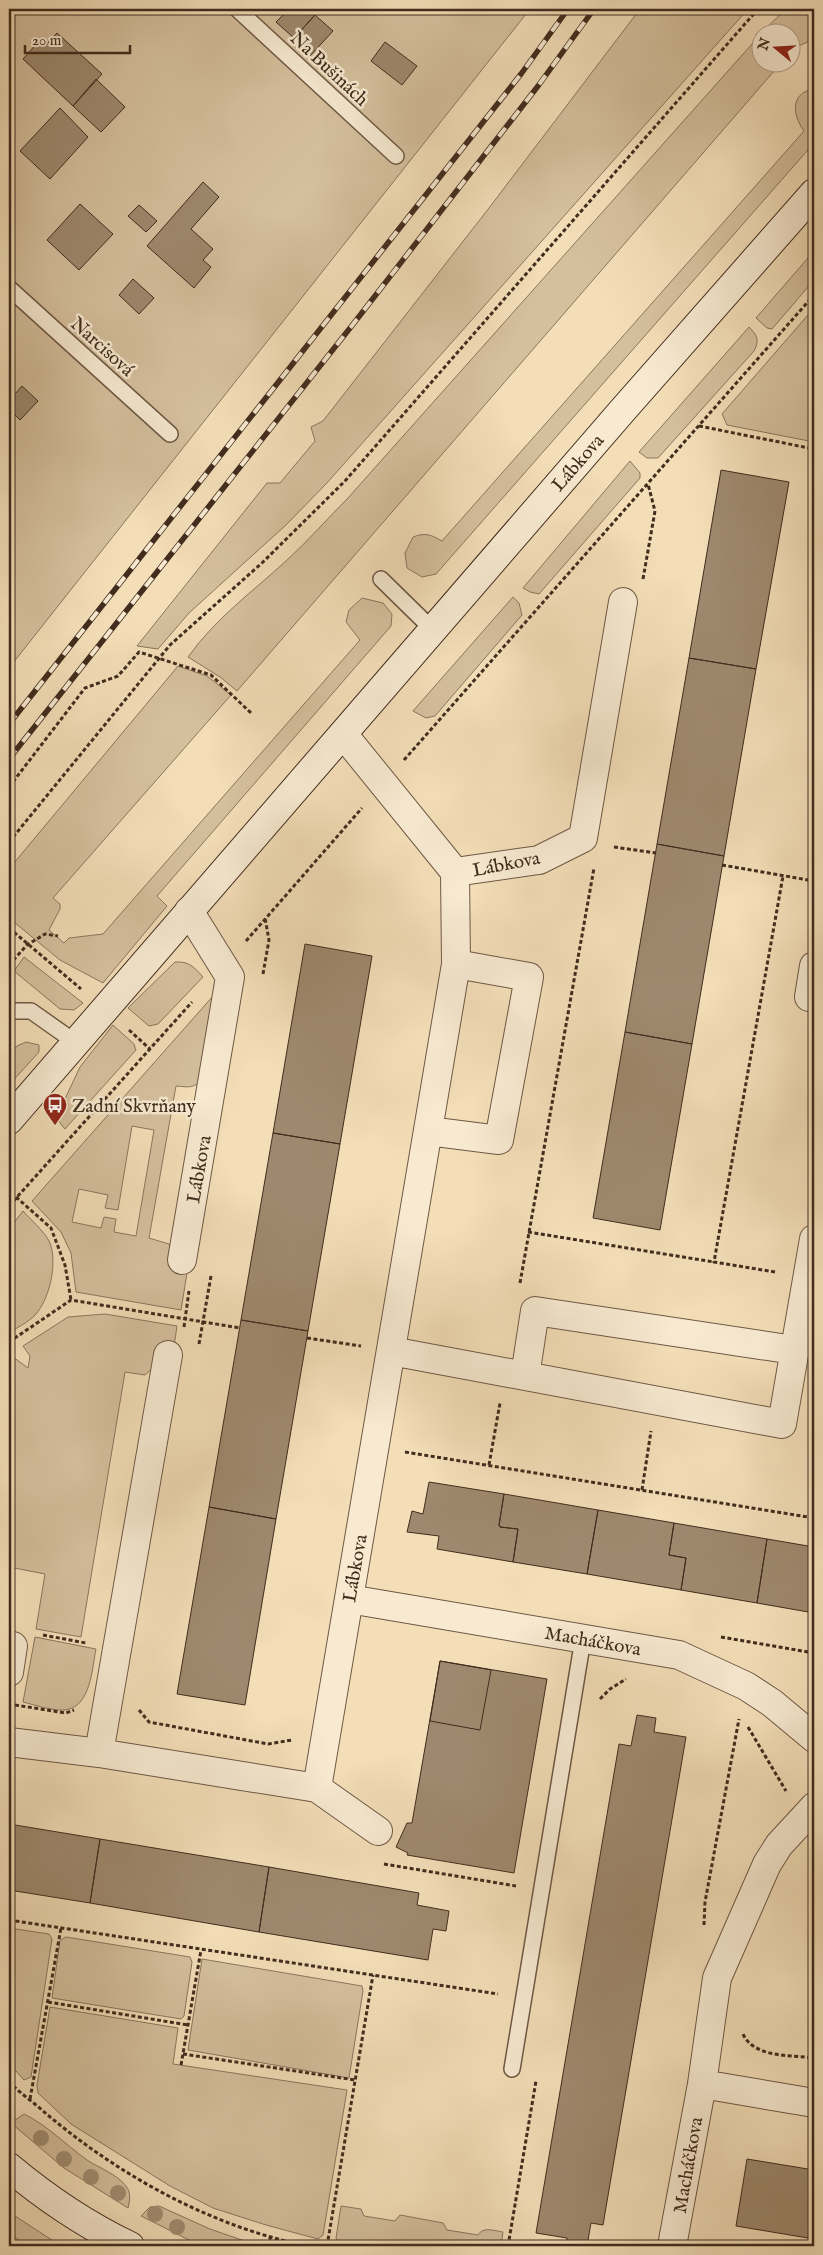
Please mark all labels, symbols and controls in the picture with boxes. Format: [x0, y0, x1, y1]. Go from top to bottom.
scale bar [25, 22, 130, 54]
north arrow [750, 22, 800, 72]
street label: Na Bušinách [284, 27, 373, 112]
text: 20 m [32, 31, 62, 50]
text: N [754, 36, 775, 54]
street label: Narcisová [65, 313, 139, 383]
street label: Lábkova [547, 429, 611, 497]
street label: Lábkova [471, 847, 543, 883]
bus stop icon: Zadní Skvrňany [42, 1092, 68, 1126]
place label: Zadní Skvrňany [72, 1095, 197, 1119]
street label: Lábkova [182, 1133, 218, 1205]
street label: Lábkova [338, 1532, 374, 1604]
street label: Macháčkova [543, 1622, 643, 1662]
street label: Macháčkova [669, 2115, 709, 2215]

